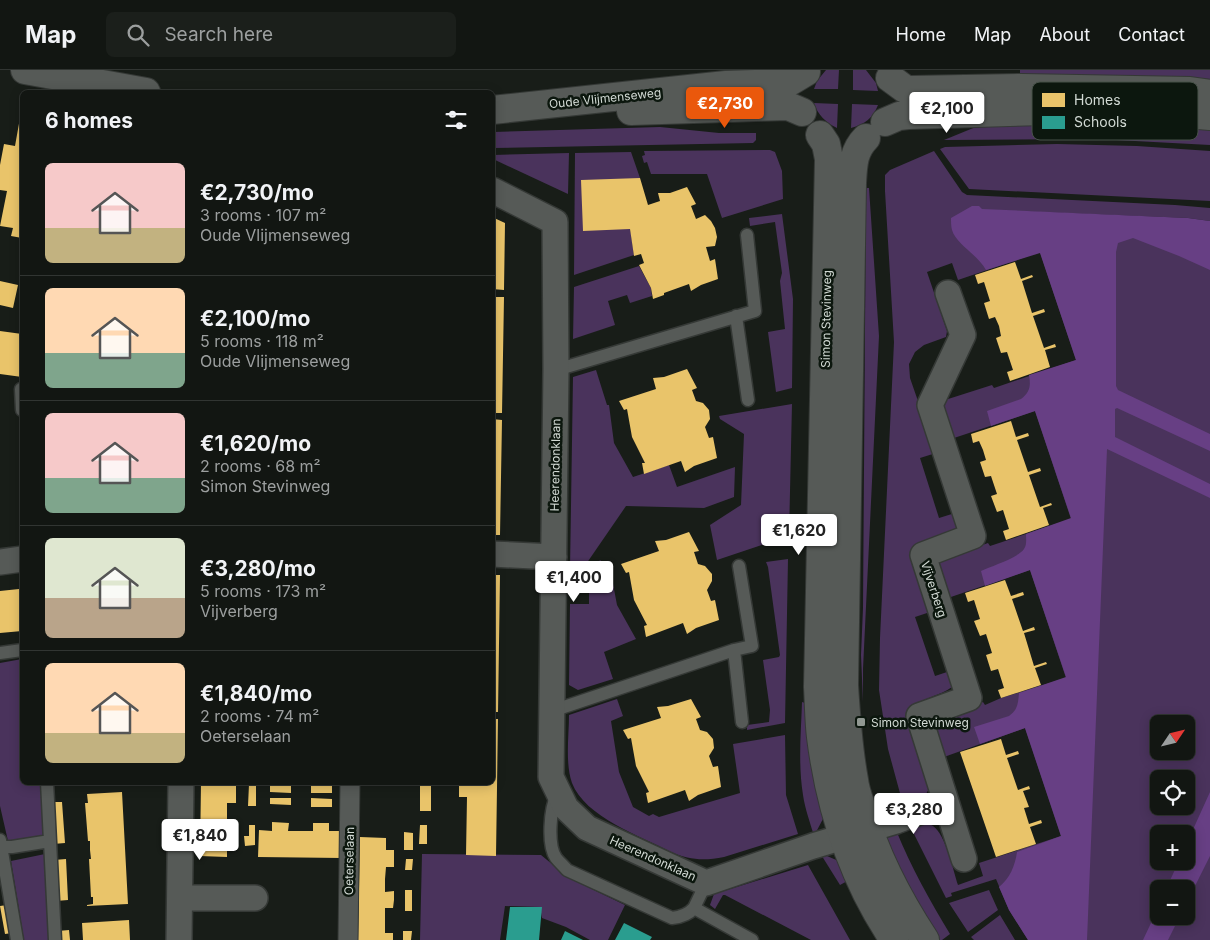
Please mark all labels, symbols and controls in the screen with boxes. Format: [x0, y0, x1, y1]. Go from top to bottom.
search box [106, 12, 456, 57]
text: Map [25, 20, 76, 49]
icon: search [124, 21, 152, 49]
text: Search here [164, 23, 273, 46]
text: Home [896, 24, 946, 45]
text: Map [974, 24, 1011, 45]
text: About [1039, 24, 1090, 45]
text: Contact [1118, 24, 1185, 45]
legend [1032, 82, 1198, 140]
street label: Oude Vlijmenseweg [548, 85, 662, 111]
pin: €2,730 [684, 87, 766, 129]
text: Homes [1074, 91, 1121, 108]
pin: €2,100 [906, 92, 988, 134]
text: €2,730 [697, 93, 753, 113]
text: €2,100 [920, 98, 974, 118]
icon: filters [442, 106, 470, 134]
text: 6 homes [45, 108, 133, 133]
text: Schools [1074, 113, 1127, 130]
text: €2,730/mo [200, 180, 314, 205]
icon: home [85, 183, 145, 243]
text: 3 rooms · 107 m² [200, 205, 326, 225]
text: Oude Vlijmenseweg [200, 225, 350, 245]
street label: Simon Stevinweg [818, 270, 834, 368]
text: €2,100/mo [200, 306, 310, 331]
icon: home [85, 308, 145, 368]
text: 5 rooms · 118 m² [200, 331, 324, 351]
text: Oude Vlijmenseweg [200, 351, 350, 371]
street label: Heerendonklaan [547, 418, 563, 512]
text: €1,620/mo [200, 431, 311, 456]
icon: home [85, 433, 145, 493]
text: 2 rooms · 68 m² [200, 456, 321, 476]
text: Simon Stevinweg [200, 476, 330, 496]
pin: €1,620 [758, 514, 840, 556]
text: €1,620 [772, 520, 826, 540]
text: €3,280/mo [200, 556, 316, 581]
icon: home [85, 558, 145, 618]
street label: Vijverberg [918, 559, 950, 619]
pin: €1,400 [533, 560, 615, 603]
text: €1,400 [546, 567, 602, 587]
text: 5 rooms · 173 m² [200, 581, 326, 601]
text: Vijverberg [200, 601, 278, 621]
text: €1,840/mo [200, 681, 312, 706]
icon: home [85, 683, 145, 743]
text: 2 rooms · 74 m² [200, 706, 319, 726]
place label: Simon Stevinweg [871, 715, 969, 730]
north arrow [1150, 715, 1195, 760]
map controls [1150, 715, 1195, 925]
marker: Simon Stevinweg [855, 716, 867, 728]
text: Oeterselaan [200, 726, 291, 746]
button: locate [1150, 770, 1195, 815]
pin: €3,280 [873, 792, 955, 835]
text: €3,280 [885, 799, 943, 819]
pin: €1,840 [159, 818, 241, 861]
text: €1,840 [173, 825, 227, 845]
button: + [1150, 825, 1195, 870]
street label: Oeterselaan [341, 827, 357, 895]
street label: Heerendonklaan [607, 832, 699, 884]
button: − [1150, 880, 1195, 925]

